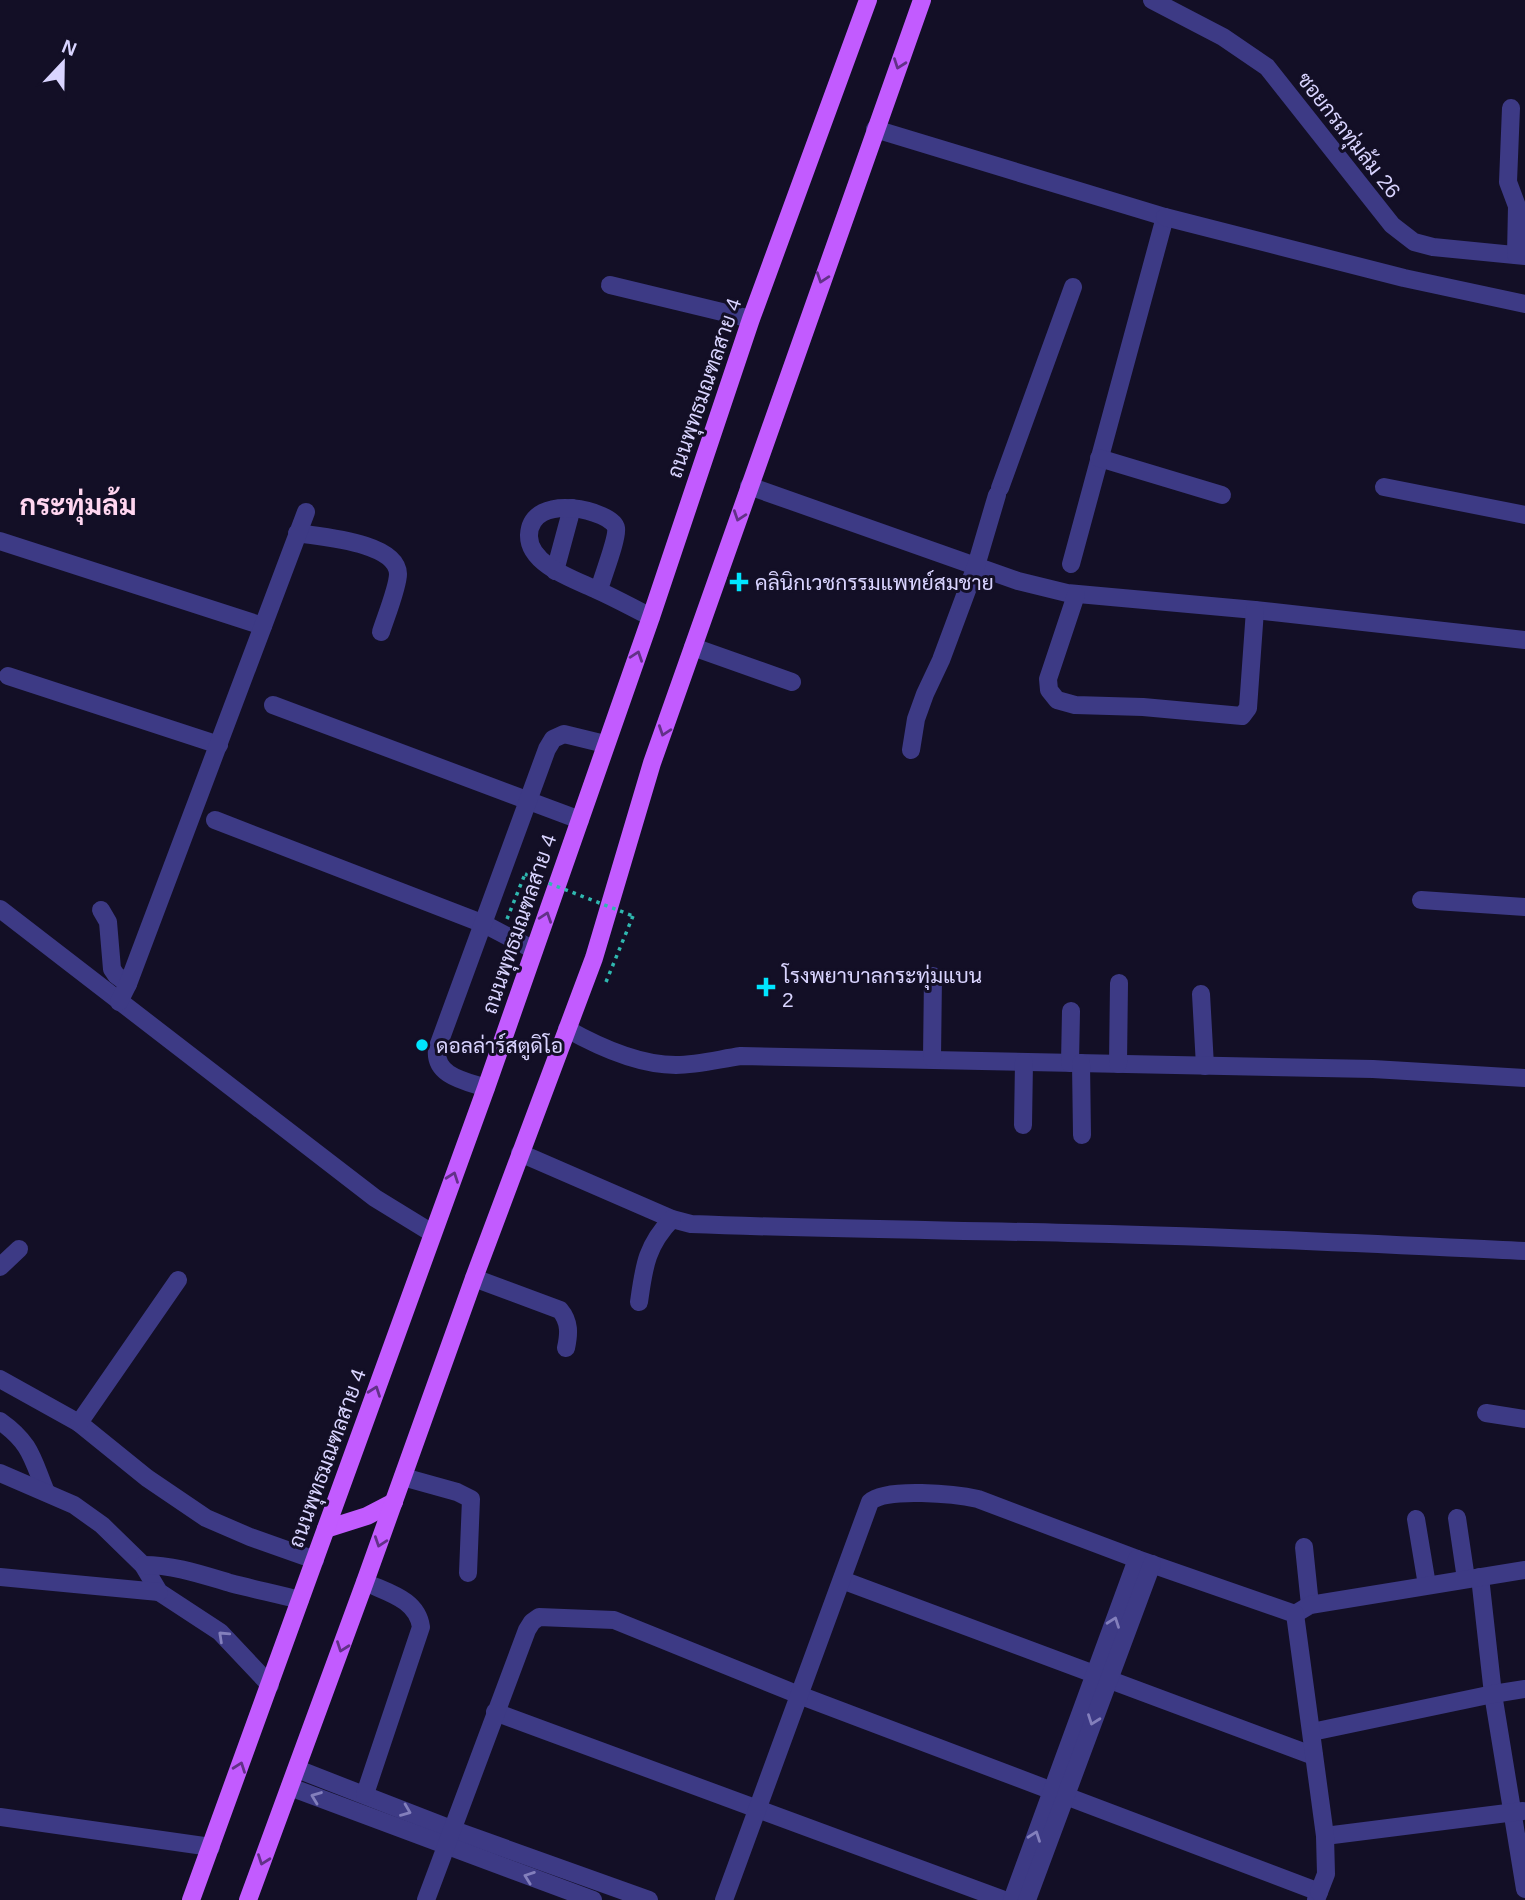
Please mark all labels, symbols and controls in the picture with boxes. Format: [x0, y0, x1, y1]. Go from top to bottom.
north arrow [28, 28, 98, 98]
text: N [59, 35, 79, 60]
one-way arrow [893, 58, 907, 70]
street label: ซอยกรถทุ่มล้ม 26 [1291, 68, 1405, 204]
one-way arrow [816, 272, 830, 284]
street label: ถนนพุทธมณฑลสาย 4 [662, 295, 749, 482]
district label: กระทุ่มล้ม [19, 486, 137, 525]
one-way arrow [733, 510, 747, 522]
place label: คลินิกเวชกรรมแพทย์สมชาย [755, 569, 994, 594]
marker: คลินิกเวชกรรมแพทย์สมชาย [729, 572, 749, 592]
one-way arrow [629, 650, 643, 662]
one-way arrow [658, 724, 672, 736]
street label: ถนนพุทธมณฑลสาย 4 [477, 831, 564, 1018]
one-way arrow [538, 911, 552, 923]
place label: โรงพยาบาลกระทุ่มแบน 2 [781, 963, 982, 1011]
marker: โรงพยาบาลกระทุ่มแบน 2 [756, 977, 776, 997]
place label: ดอลล่าร์สตูดิโอ [436, 1032, 563, 1061]
marker: ดอลล่าร์สตูดิโอ [414, 1037, 430, 1053]
one-way arrow [444, 1172, 458, 1184]
street label: ถนนพุทธมณฑลสาย 4 [284, 1365, 373, 1552]
one-way arrow [367, 1385, 381, 1397]
one-way arrow [374, 1536, 388, 1548]
one-way arrow [1105, 1617, 1119, 1629]
one-way arrow [218, 1631, 231, 1644]
one-way arrow [336, 1640, 350, 1652]
one-way arrow [1088, 1714, 1102, 1726]
one-way arrow [231, 1761, 245, 1773]
one-way arrow [310, 1791, 322, 1805]
one-way arrow [399, 1803, 411, 1817]
one-way arrow [1027, 1830, 1041, 1842]
one-way arrow [257, 1853, 271, 1865]
one-way arrow [523, 1871, 535, 1885]

